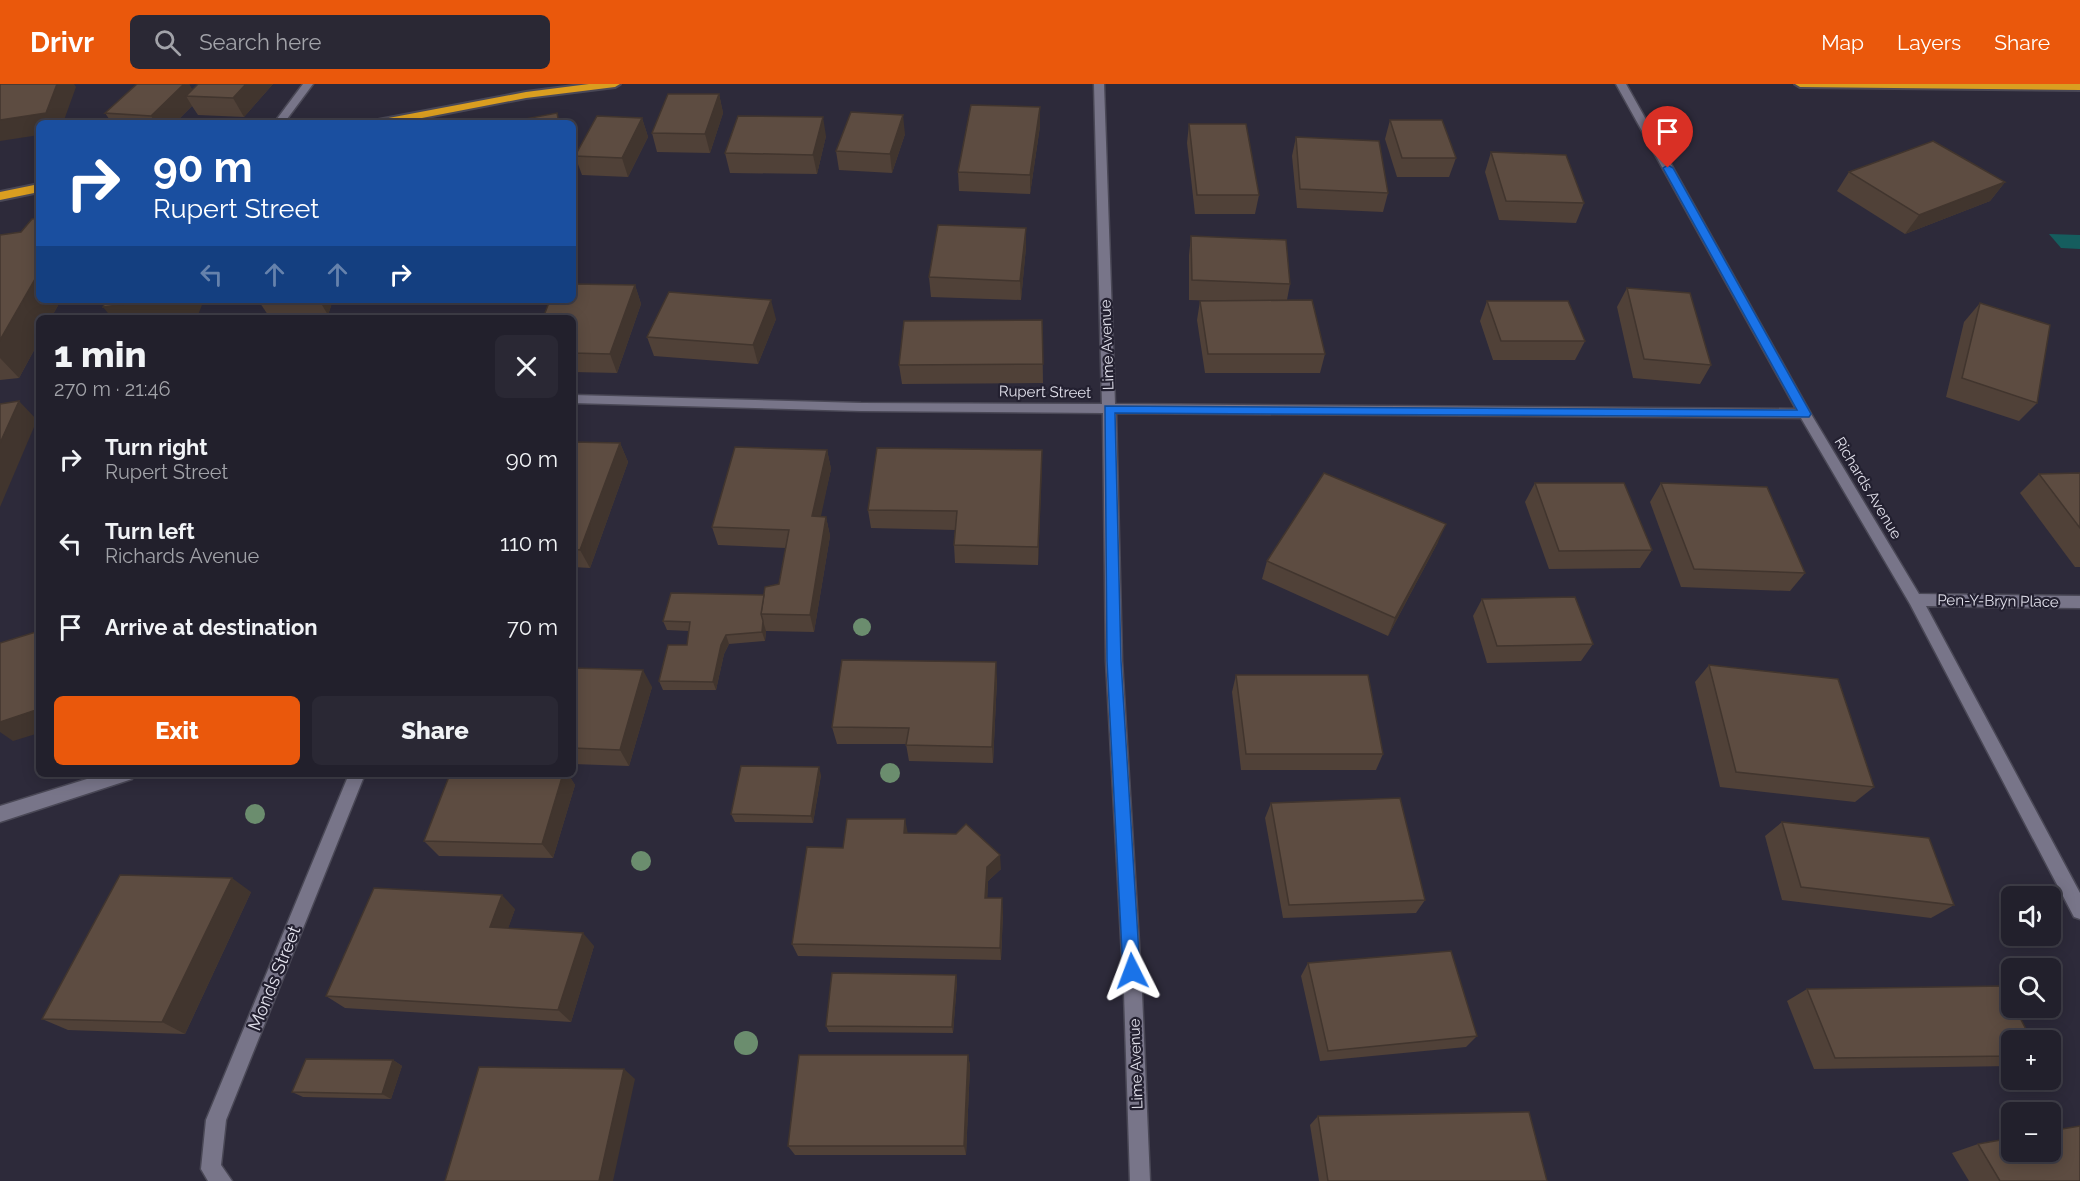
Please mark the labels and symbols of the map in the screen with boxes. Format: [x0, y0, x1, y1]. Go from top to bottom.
pin [1642, 106, 1693, 168]
street label: Lime Avenue [1096, 299, 1118, 391]
street label: Rupert Street [999, 382, 1091, 402]
street label: Richards Avenue [1830, 434, 1906, 542]
street label: Pen-Y-Bryn Place [1937, 591, 2059, 611]
street label: Monds Street [243, 922, 305, 1034]
position arrow [1100, 939, 1164, 1003]
street label: Lime Avenue [1125, 1018, 1147, 1110]

